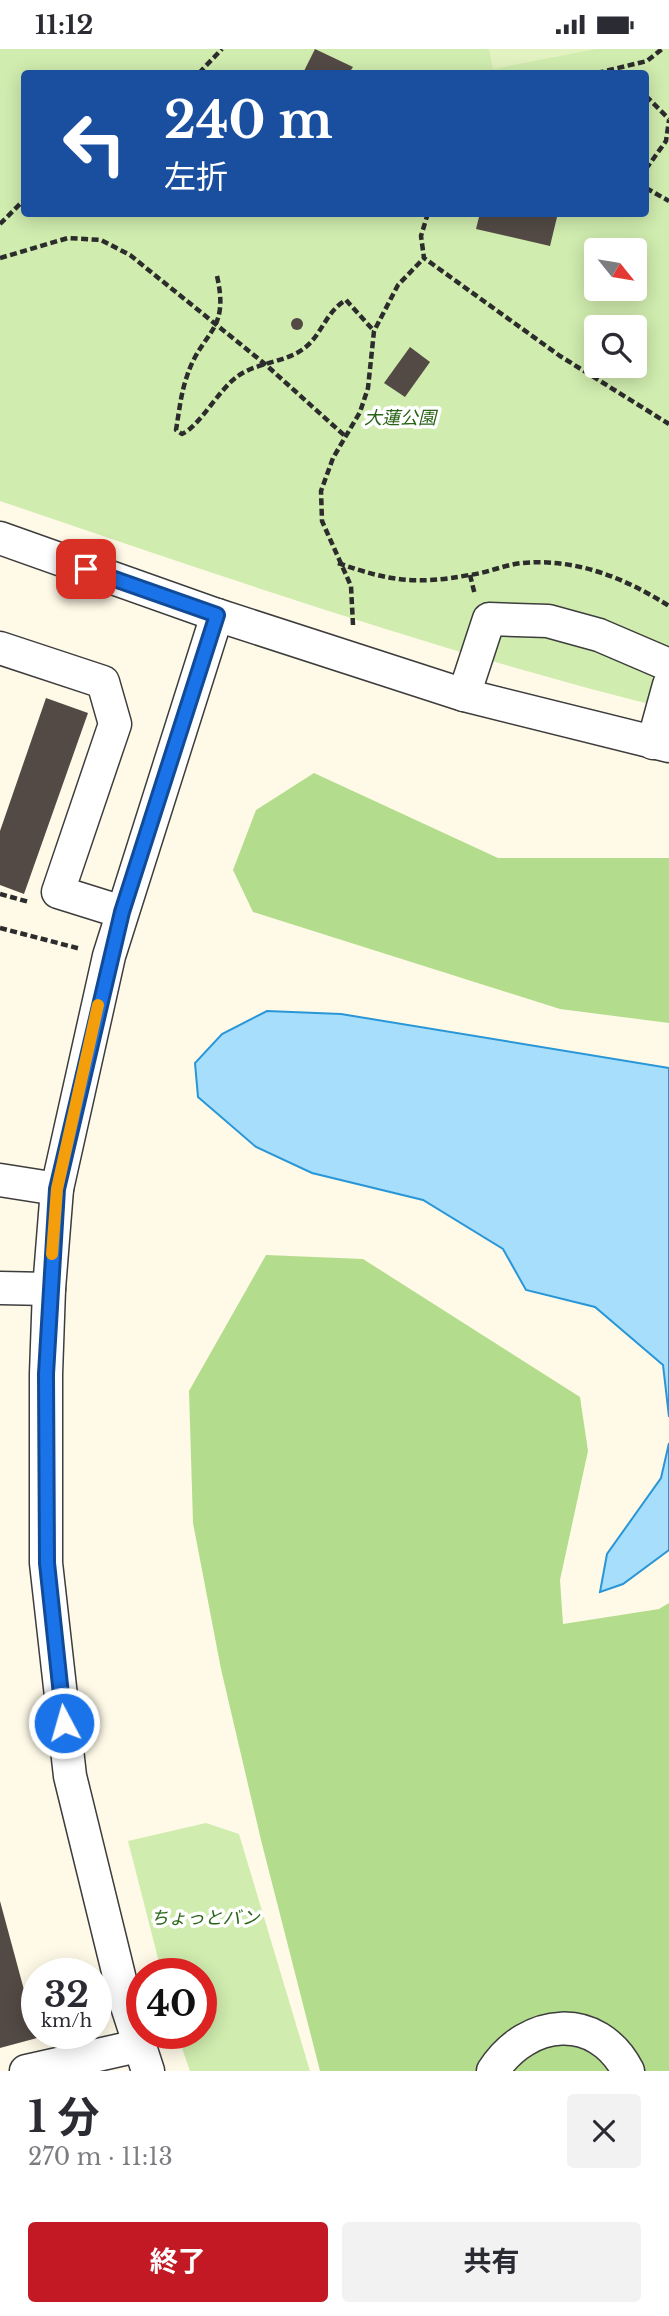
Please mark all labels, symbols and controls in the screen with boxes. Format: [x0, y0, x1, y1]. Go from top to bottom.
text: 11:12 [35, 9, 93, 41]
text: 240 m [164, 90, 333, 151]
icon: left [49, 98, 140, 189]
text: 左折 [164, 157, 228, 197]
north arrow [584, 238, 648, 301]
map controls [584, 238, 647, 378]
button: search [584, 315, 647, 378]
park label: 大蓮公園 [364, 407, 439, 429]
pin [56, 539, 116, 599]
icon: arrive [67, 550, 105, 588]
position arrow [27, 1686, 101, 1760]
park label: ちょっとバン [151, 1907, 260, 1929]
speed limit sign: 40 [126, 1958, 217, 2049]
text: 32 [44, 1973, 89, 2016]
text: km/h [41, 2010, 92, 2032]
text: 1 分 [28, 2091, 99, 2143]
button: close [567, 2094, 641, 2168]
text: 270 m · 11:13 [28, 2143, 173, 2171]
button: 終了 [28, 2222, 328, 2302]
button: 共有 [342, 2222, 641, 2302]

